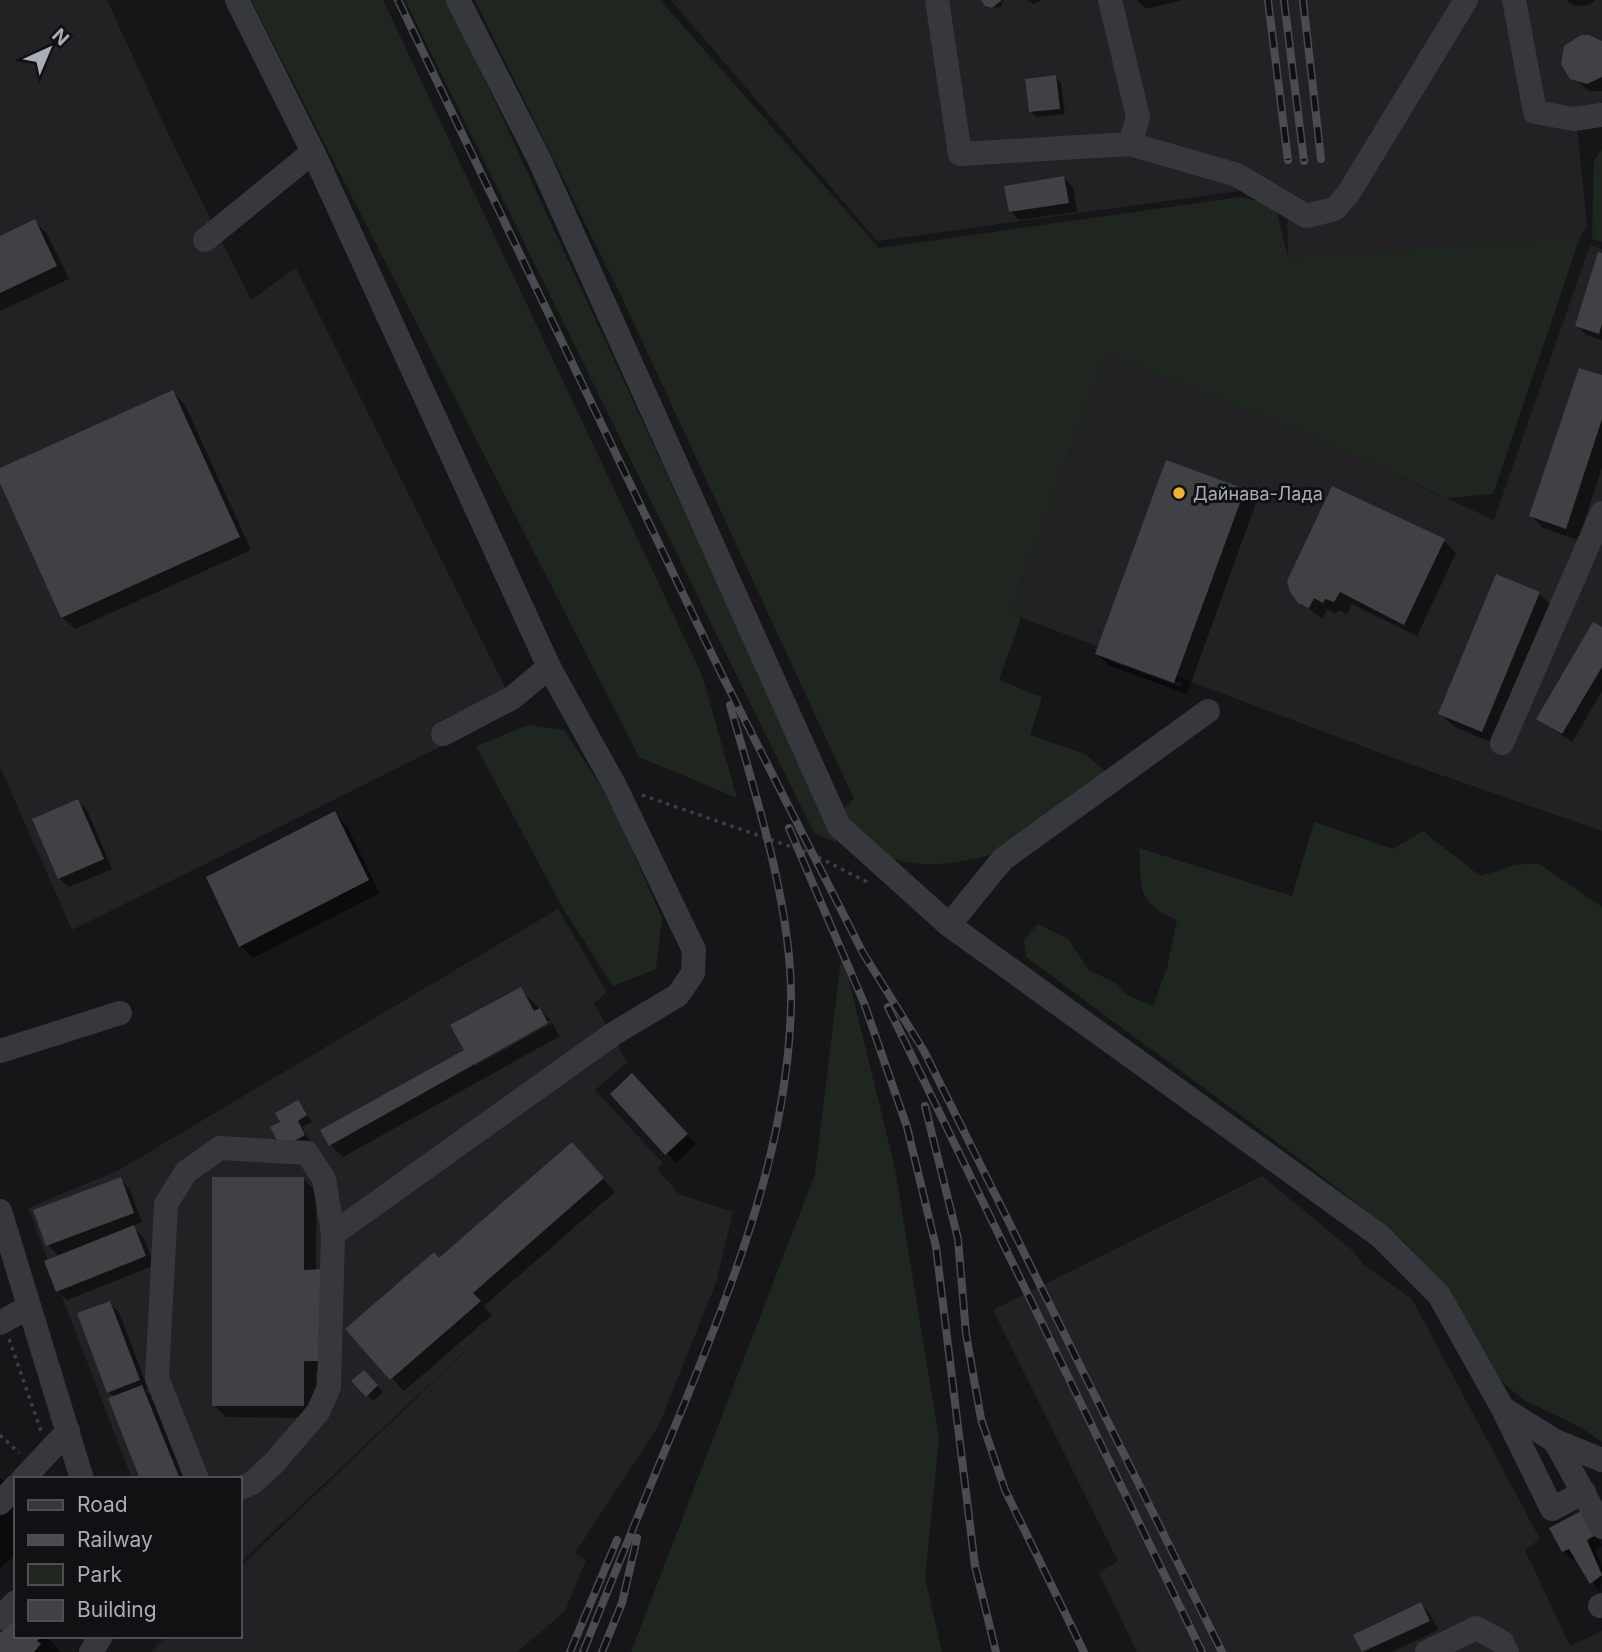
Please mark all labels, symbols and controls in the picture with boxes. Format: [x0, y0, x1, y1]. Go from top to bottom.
north arrow [14, 14, 84, 84]
text: N [47, 24, 74, 50]
place label: Дайнава-Лада [1193, 483, 1323, 504]
marker: Дайнава-Лада [1171, 485, 1187, 501]
legend [14, 1477, 242, 1638]
text: Road [77, 1492, 128, 1517]
text: Railway [77, 1527, 153, 1552]
text: Park [77, 1562, 122, 1587]
text: Building [77, 1597, 157, 1622]

